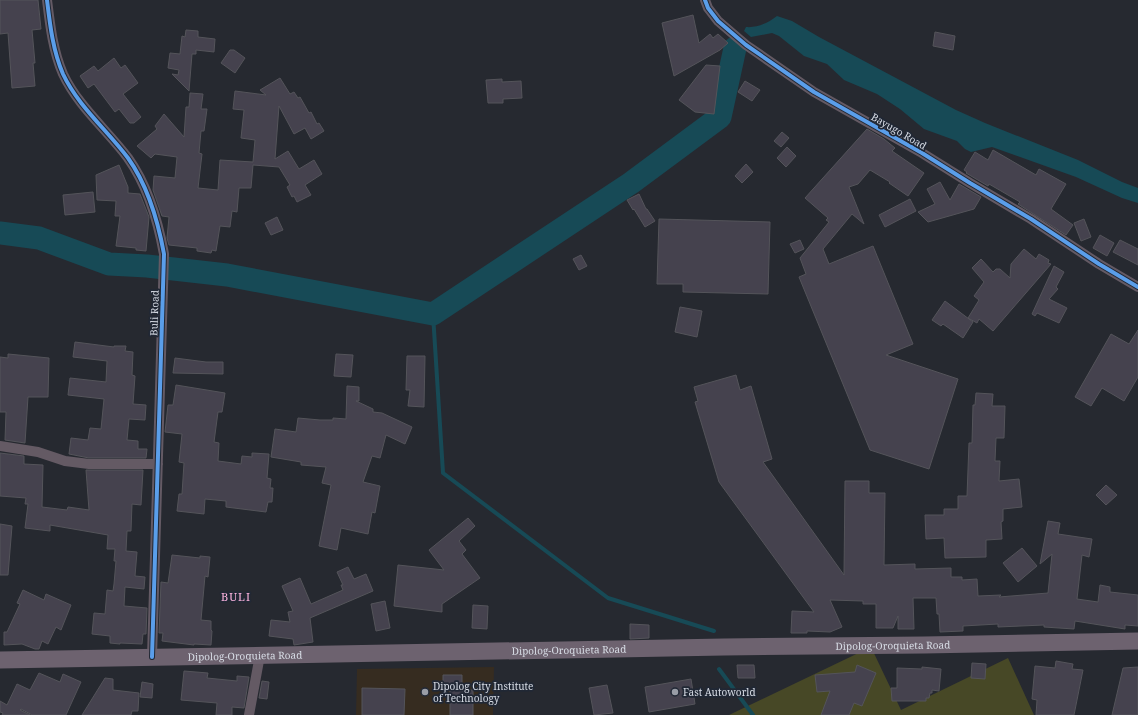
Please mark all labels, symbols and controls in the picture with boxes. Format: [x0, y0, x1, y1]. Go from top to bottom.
street label: Bayugo Road [869, 109, 929, 153]
street label: Buli Road [146, 290, 162, 336]
district label: BULI [221, 589, 251, 604]
street label: Dipolog-Oroquieta Road [835, 638, 950, 653]
street label: Dipolog-Oroquieta Road [511, 642, 626, 658]
street label: Dipolog-Oroquieta Road [188, 648, 302, 664]
place label: Dipolog City Institute of Technology [433, 679, 533, 705]
place label: Fast Autoworld [683, 685, 756, 699]
marker: Dipolog City Institute of Technology [420, 687, 430, 697]
marker: Fast Autoworld [670, 687, 680, 697]

